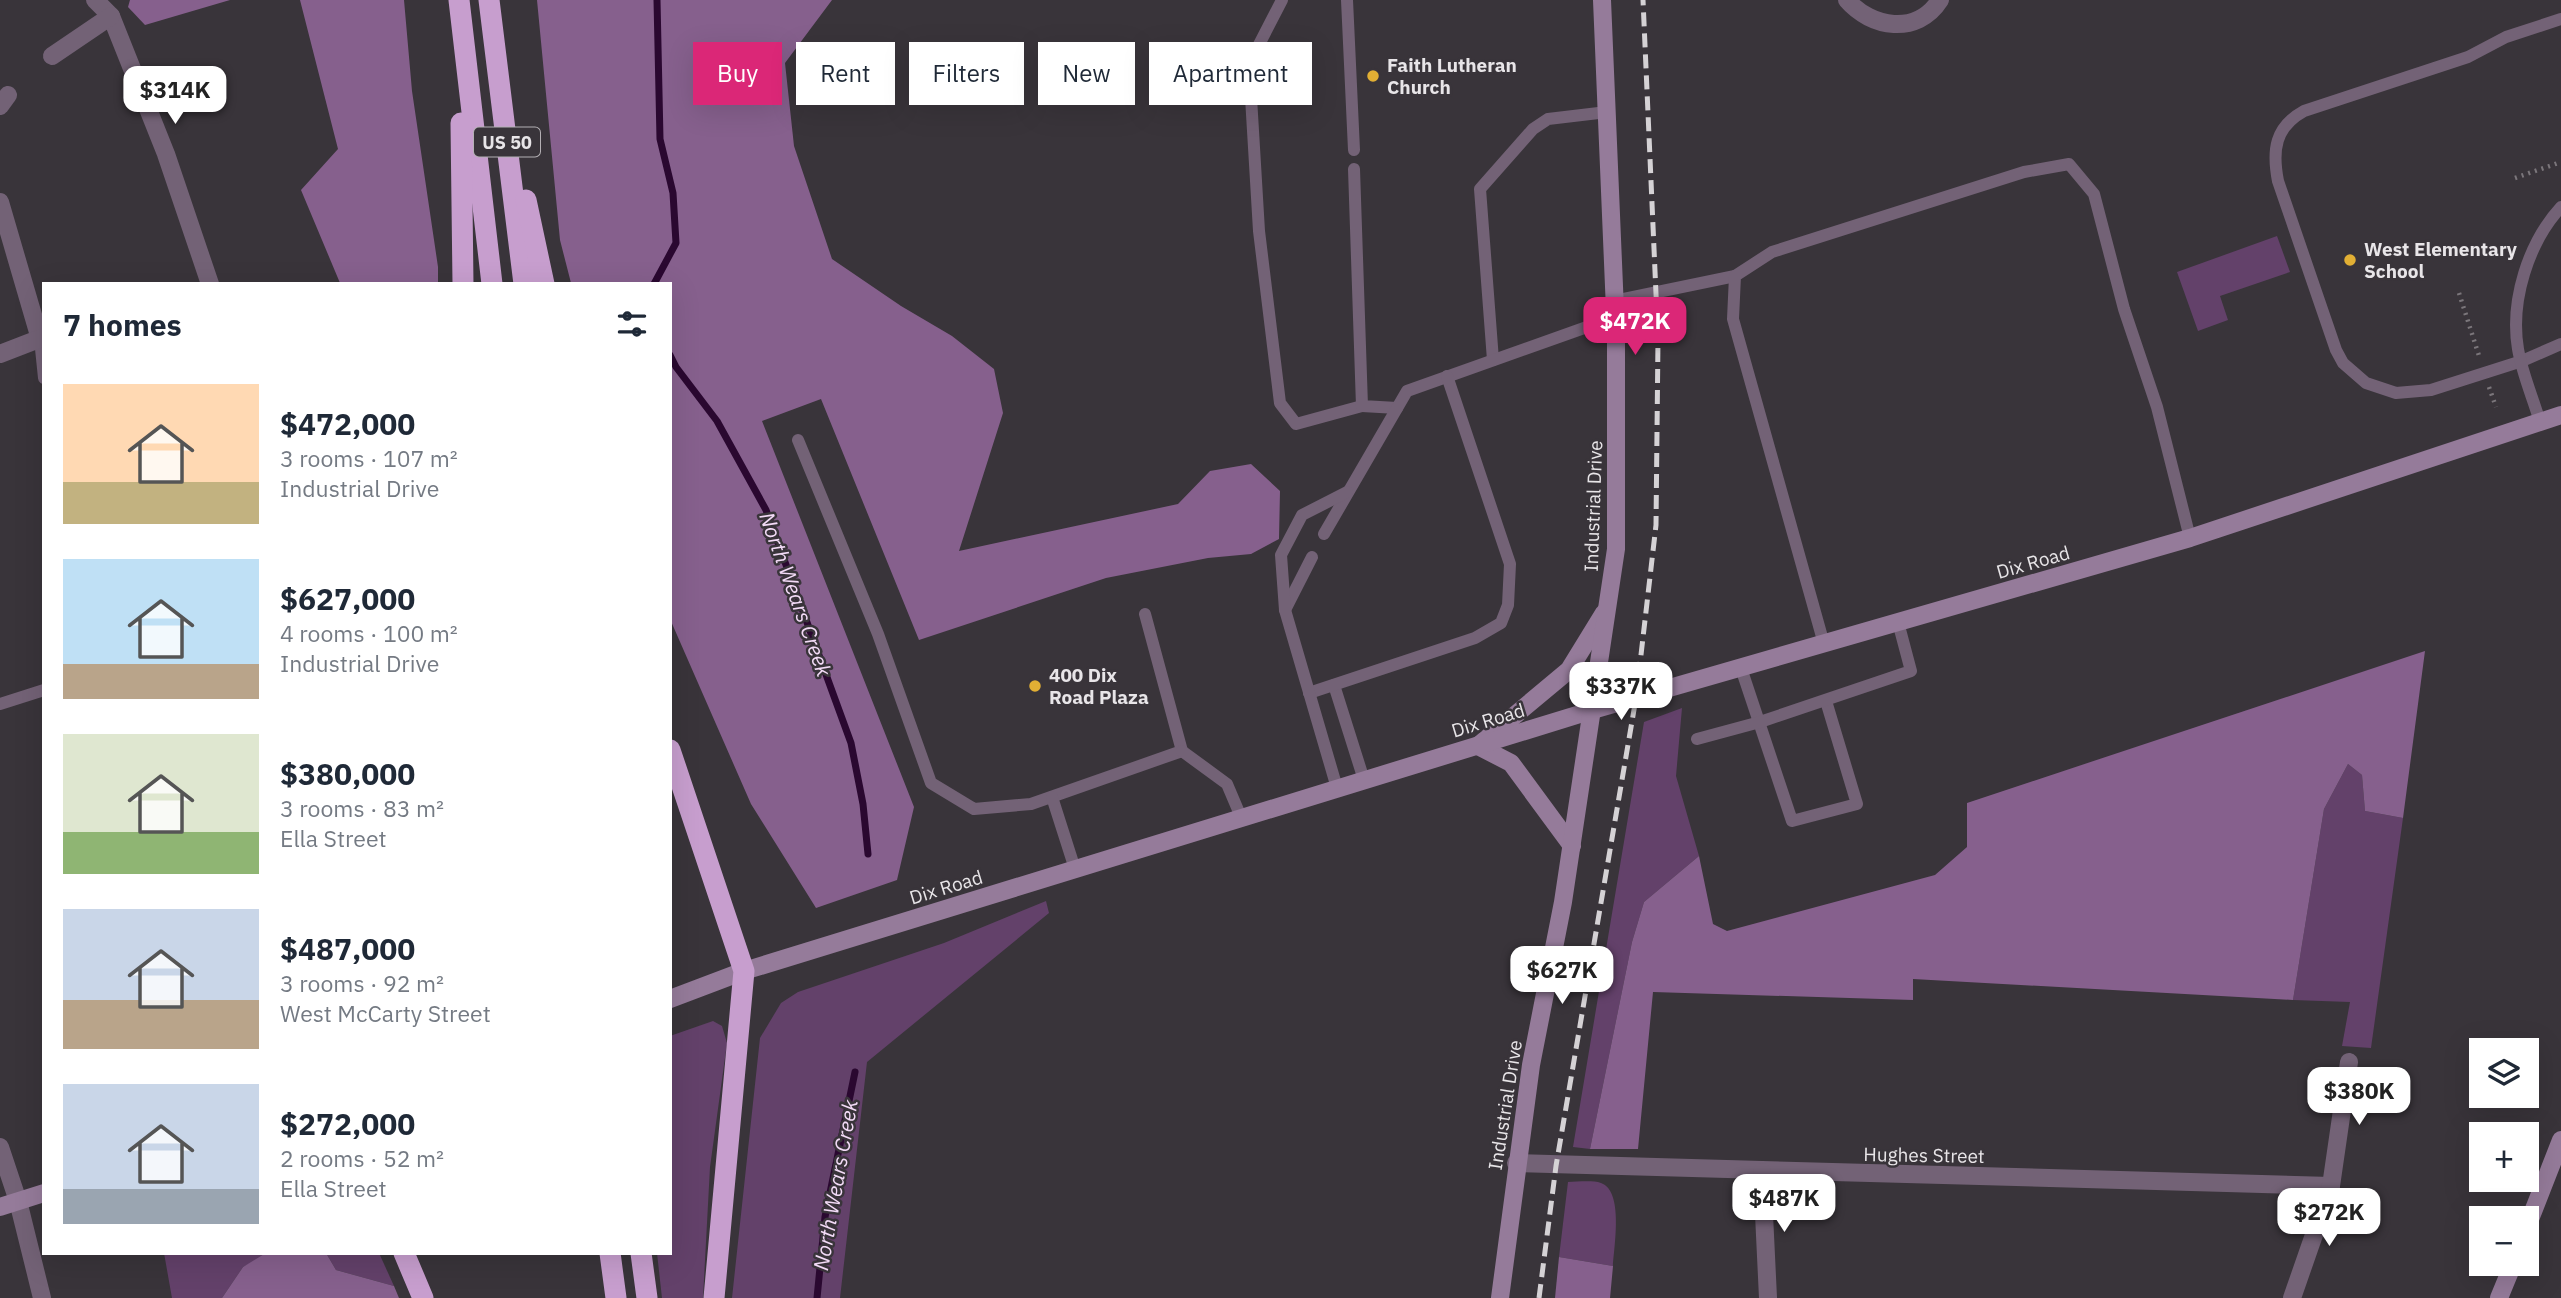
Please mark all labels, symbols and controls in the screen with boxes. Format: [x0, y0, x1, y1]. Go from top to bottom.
chip: Buy [693, 42, 782, 105]
chip: Rent [796, 42, 895, 105]
chip: Filters [909, 42, 1024, 105]
chip: New [1038, 42, 1135, 105]
chip: Apartment [1149, 42, 1312, 105]
place label: Faith Lutheran Church [1387, 53, 1517, 99]
pin: $314K [126, 66, 224, 126]
marker: Faith Lutheran Church [1365, 68, 1381, 84]
text: $314K [139, 74, 211, 104]
road number: US 50 [474, 127, 540, 156]
place label: West Elementary School [2364, 237, 2518, 283]
marker: West Elementary School [2342, 252, 2358, 268]
pin: $472K [1586, 298, 1684, 357]
text: 7 homes [63, 305, 182, 344]
icon: filters [613, 305, 651, 343]
text: $472K [1599, 305, 1671, 335]
text: $472,000 [280, 404, 415, 443]
icon: home [119, 412, 203, 496]
street label: Industrial Drive [1579, 440, 1607, 572]
text: 3 rooms · 107 m² [280, 443, 458, 473]
text: Industrial Drive [280, 473, 439, 503]
water label: North Wears Creek [753, 508, 839, 681]
street label: Dix Road [1993, 540, 2073, 584]
text: $627,000 [280, 579, 415, 618]
icon: home [119, 587, 203, 671]
text: 4 rooms · 100 m² [280, 618, 458, 648]
text: Industrial Drive [280, 648, 439, 678]
pin: $337K [1572, 662, 1670, 722]
place label: 400 Dix Road Plaza [1049, 663, 1149, 709]
text: $337K [1585, 670, 1657, 700]
marker: 400 Dix Road Plaza [1027, 678, 1043, 694]
street label: Dix Road [1448, 698, 1528, 742]
text: $380,000 [280, 754, 415, 793]
icon: home [119, 762, 203, 846]
text: 3 rooms · 83 m² [280, 793, 444, 823]
text: Ella Street [280, 823, 387, 853]
street label: Dix Road [906, 865, 986, 909]
text: $487,000 [280, 929, 415, 968]
icon: home [119, 937, 203, 1021]
pin: $627K [1513, 946, 1611, 1006]
text: $627K [1526, 954, 1598, 984]
text: 3 rooms · 92 m² [280, 968, 444, 998]
text: West McCarty Street [280, 998, 491, 1028]
street label: Industrial Drive [1483, 1038, 1527, 1172]
map controls [2469, 1038, 2539, 1276]
button: layers [2469, 1038, 2539, 1108]
pin: $380K [2310, 1068, 2408, 1127]
text: $380K [2323, 1075, 2395, 1105]
water label: North Wears Creek [806, 1096, 864, 1273]
text: $272,000 [280, 1104, 415, 1143]
icon: home [119, 1112, 203, 1196]
button: + [2469, 1122, 2539, 1192]
street label: Hughes Street [1863, 1142, 1985, 1168]
text: 2 rooms · 52 m² [280, 1143, 444, 1173]
text: Ella Street [280, 1173, 387, 1203]
pin: $487K [1735, 1174, 1833, 1234]
text: $487K [1748, 1182, 1820, 1212]
pin: $272K [2280, 1188, 2378, 1248]
text: $272K [2293, 1196, 2365, 1226]
button: − [2469, 1206, 2539, 1276]

